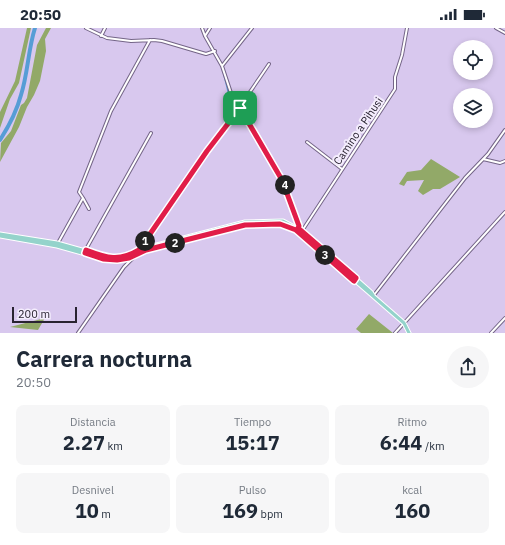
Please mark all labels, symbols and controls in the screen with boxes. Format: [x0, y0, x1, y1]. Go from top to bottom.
text: 20:50 [20, 5, 61, 24]
map controls [453, 40, 493, 128]
button: locate [453, 40, 493, 80]
button: layers [453, 88, 493, 128]
pin [223, 91, 257, 125]
street label: Camino a Pihusi [330, 95, 386, 167]
icon: arrive [229, 97, 251, 119]
pin: 4 [275, 175, 295, 195]
text: 4 [282, 178, 288, 192]
pin: 1 [135, 231, 155, 251]
pin: 2 [165, 233, 185, 253]
text: 1 [142, 234, 148, 248]
text: 2 [172, 236, 178, 250]
pin: 3 [315, 245, 335, 265]
text: 3 [322, 248, 328, 262]
scale bar [12, 305, 77, 324]
text: 200 m [18, 307, 50, 321]
text: Carrera nocturna [16, 344, 192, 373]
button: share [447, 346, 489, 388]
text: 20:50 [16, 374, 51, 391]
text: Distancia [70, 415, 116, 429]
text: Tiempo [234, 415, 271, 429]
text: Ritmo [397, 415, 427, 429]
text: 2.27 [63, 429, 105, 456]
text: 15:17 [225, 429, 280, 456]
text: 6:44 [380, 429, 422, 456]
text: km [105, 439, 123, 453]
text: /km [422, 439, 445, 453]
text: Desnivel [72, 483, 114, 497]
text: Pulso [239, 483, 266, 497]
text: kcal [402, 483, 422, 497]
text: 10 [75, 497, 99, 524]
text: 169 [222, 497, 258, 524]
text: 160 [394, 497, 430, 524]
text: m [99, 507, 111, 521]
text: bpm [258, 507, 283, 521]

